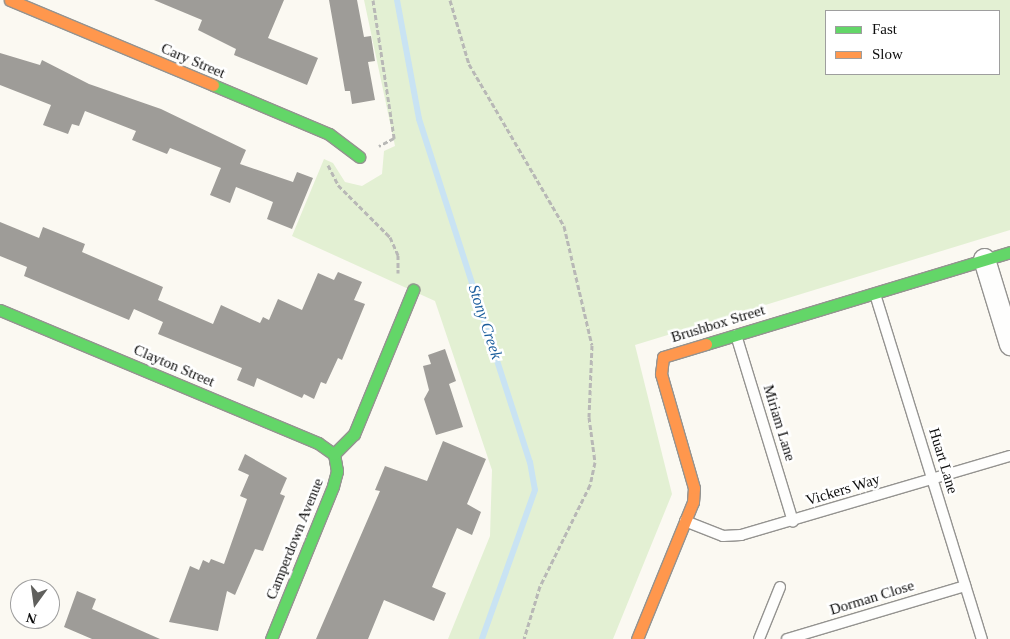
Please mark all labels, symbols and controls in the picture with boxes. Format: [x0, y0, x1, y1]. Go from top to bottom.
legend [825, 10, 1000, 75]
text: Fast [872, 21, 897, 37]
street label: Cary Street [158, 39, 228, 83]
text: Slow [872, 46, 903, 62]
water label: Stony Creek [464, 282, 506, 362]
street label: Brushbox Street [669, 301, 767, 347]
street label: Clayton Street [131, 341, 217, 391]
street label: Miriam Lane [759, 383, 799, 463]
street label: Huart Lane [924, 426, 962, 496]
street label: Vickers Way [804, 470, 882, 510]
street label: Camperdown Avenue [262, 475, 328, 603]
street label: Dorman Close [828, 577, 916, 619]
north arrow [10, 579, 60, 629]
text: N [25, 610, 38, 627]

